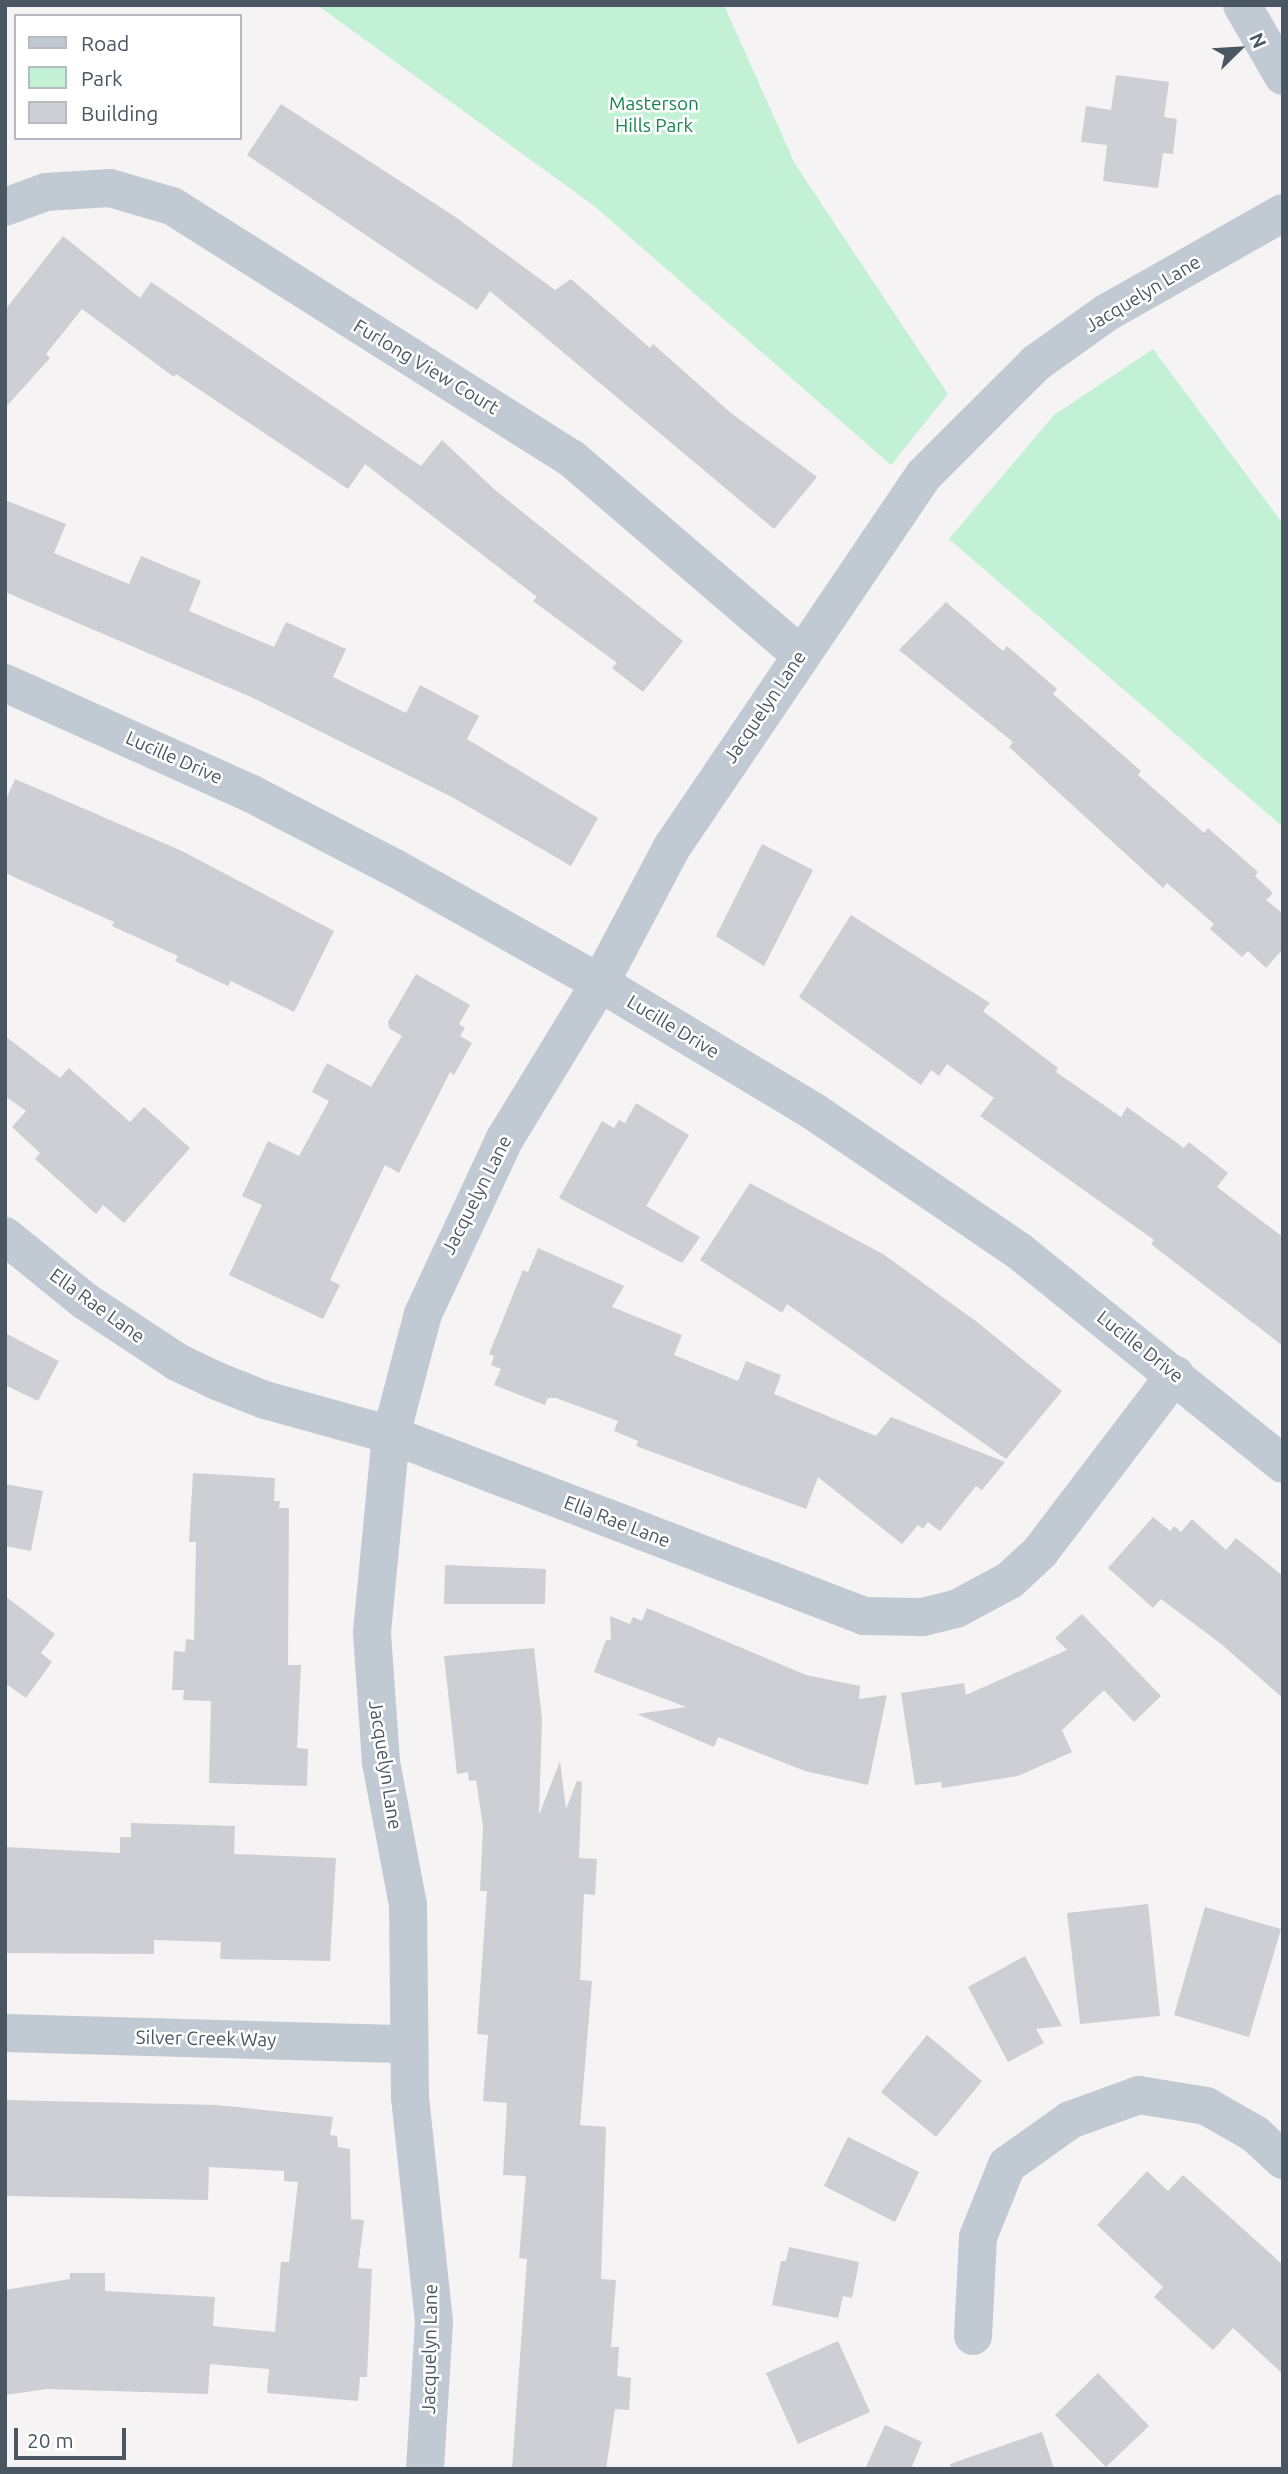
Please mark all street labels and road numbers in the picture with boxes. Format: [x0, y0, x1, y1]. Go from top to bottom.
street label: Jacquelyn Lane [1081, 251, 1205, 337]
street label: Furlong View Court [349, 315, 503, 419]
street label: Jacquelyn Lane [719, 647, 811, 767]
street label: Lucille Drive [122, 726, 226, 790]
street label: Lucille Drive [623, 991, 723, 1063]
street label: Jacquelyn Lane [437, 1132, 517, 1258]
street label: Ella Rae Lane [45, 1264, 149, 1348]
street label: Lucille Drive [1092, 1306, 1188, 1388]
street label: Ella Rae Lane [561, 1491, 673, 1553]
street label: Jacquelyn Lane [364, 1699, 406, 1831]
street label: Silver Creek Way [135, 2026, 277, 2052]
street label: Jacquelyn Lane [417, 2284, 443, 2414]

